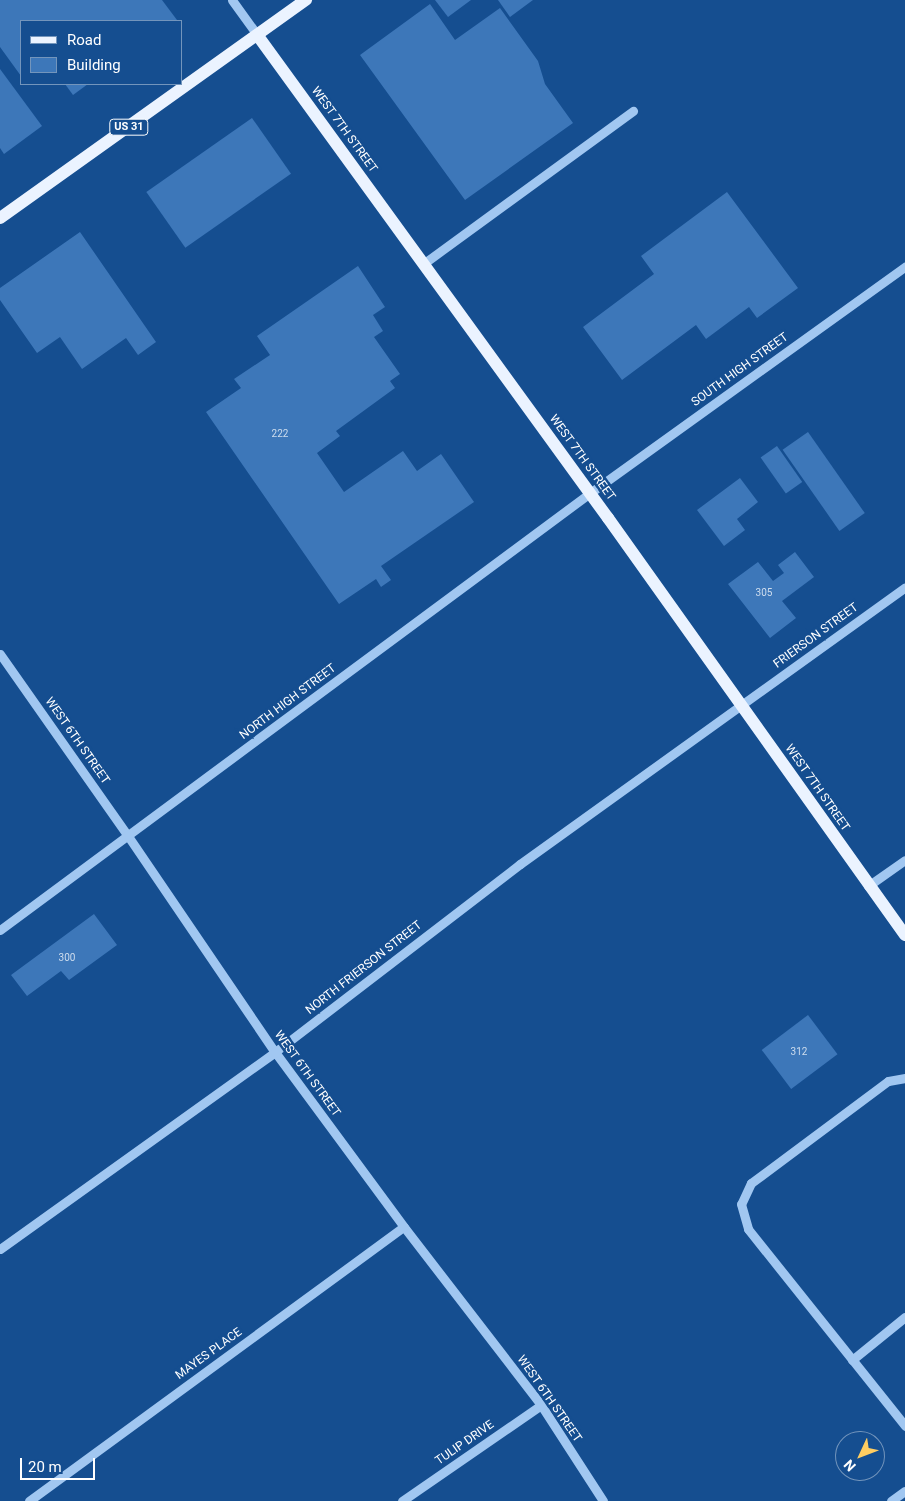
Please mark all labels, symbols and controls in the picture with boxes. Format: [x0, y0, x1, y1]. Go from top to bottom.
legend [20, 20, 182, 85]
text: Road [67, 31, 101, 49]
text: Building [67, 56, 121, 74]
street label: WEST 7TH STREET [308, 84, 380, 176]
road number: US 31 [109, 118, 149, 136]
street label: SOUTH HIGH STREET [689, 330, 791, 410]
street label: WEST 7TH STREET [546, 412, 618, 504]
house number: 222 [272, 428, 288, 440]
house number: 305 [756, 587, 772, 599]
street label: FRIERSON STREET [771, 600, 861, 672]
street label: NORTH HIGH STREET [237, 661, 339, 743]
street label: WEST 6TH STREET [42, 695, 112, 787]
street label: WEST 7TH STREET [782, 742, 852, 834]
street label: NORTH FRIERSON STREET [303, 918, 425, 1018]
house number: 300 [59, 952, 75, 964]
street label: WEST 6TH STREET [271, 1028, 343, 1120]
house number: 312 [791, 1046, 807, 1058]
street label: MAYES PLACE [173, 1325, 245, 1383]
street label: WEST 6TH STREET [514, 1353, 584, 1445]
street label: TULIP DRIVE [433, 1418, 497, 1468]
north arrow [835, 1431, 885, 1481]
scale bar [22, 1448, 98, 1480]
text: N [841, 1456, 859, 1475]
text: 20 m [28, 1458, 62, 1476]

